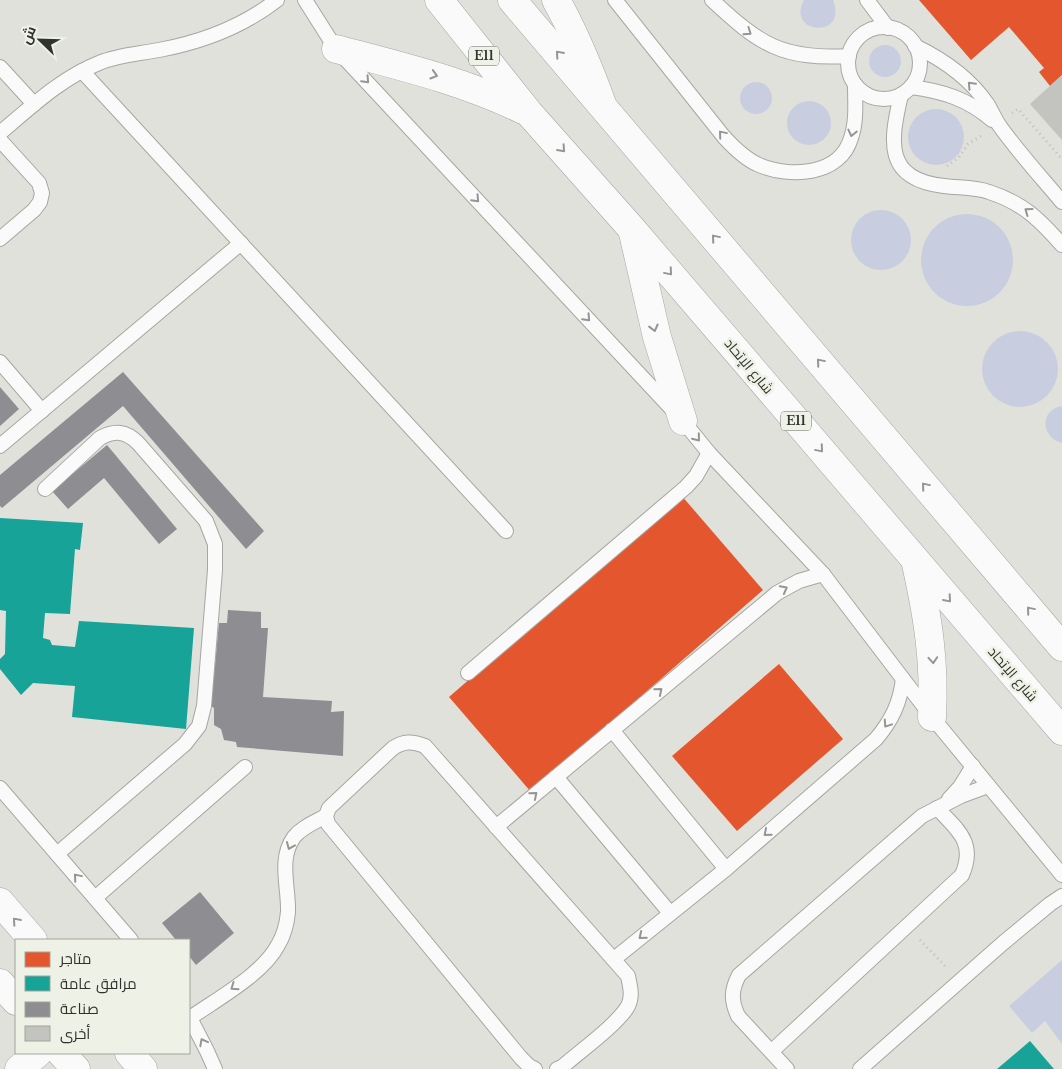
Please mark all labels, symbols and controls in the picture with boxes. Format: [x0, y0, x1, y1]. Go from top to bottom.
north arrow [15, 15, 65, 65]
text: ش [16, 23, 40, 47]
one-way arrow [743, 26, 752, 35]
road number: E11 [469, 46, 499, 66]
one-way arrow [556, 51, 565, 60]
one-way arrow [429, 70, 437, 80]
one-way arrow [360, 75, 369, 84]
one-way arrow [968, 82, 977, 91]
one-way arrow [847, 129, 858, 137]
one-way arrow [718, 130, 727, 139]
one-way arrow [556, 144, 565, 153]
one-way arrow [470, 194, 479, 203]
one-way arrow [1024, 208, 1034, 217]
one-way arrow [713, 235, 721, 244]
one-way arrow [663, 266, 672, 275]
one-way arrow [581, 313, 590, 322]
one-way arrow [649, 323, 659, 331]
street label: شارع الإتحاد [721, 335, 777, 397]
one-way arrow [818, 359, 826, 368]
road number: E11 [781, 412, 811, 431]
one-way arrow [691, 432, 699, 441]
one-way arrow [814, 443, 823, 452]
one-way arrow [923, 483, 931, 492]
one-way arrow [779, 585, 788, 595]
one-way arrow [942, 593, 951, 602]
one-way arrow [1028, 607, 1036, 616]
street label: شارع الإتحاد [984, 643, 1042, 705]
one-way arrow [927, 656, 938, 664]
one-way arrow [653, 688, 662, 697]
one-way arrow [884, 718, 893, 728]
one-way arrow [528, 792, 537, 801]
one-way arrow [764, 827, 773, 836]
one-way arrow [286, 841, 297, 850]
one-way arrow [73, 873, 82, 882]
one-way arrow [14, 918, 22, 927]
one-way arrow [639, 931, 648, 939]
legend [15, 939, 190, 1054]
text: متاجر [59, 949, 91, 968]
text: مرافق عامة [60, 974, 137, 994]
one-way arrow [230, 981, 240, 990]
text: صناعة [60, 999, 99, 1018]
text: أخرى [60, 1024, 90, 1044]
one-way arrow [199, 1038, 209, 1047]

